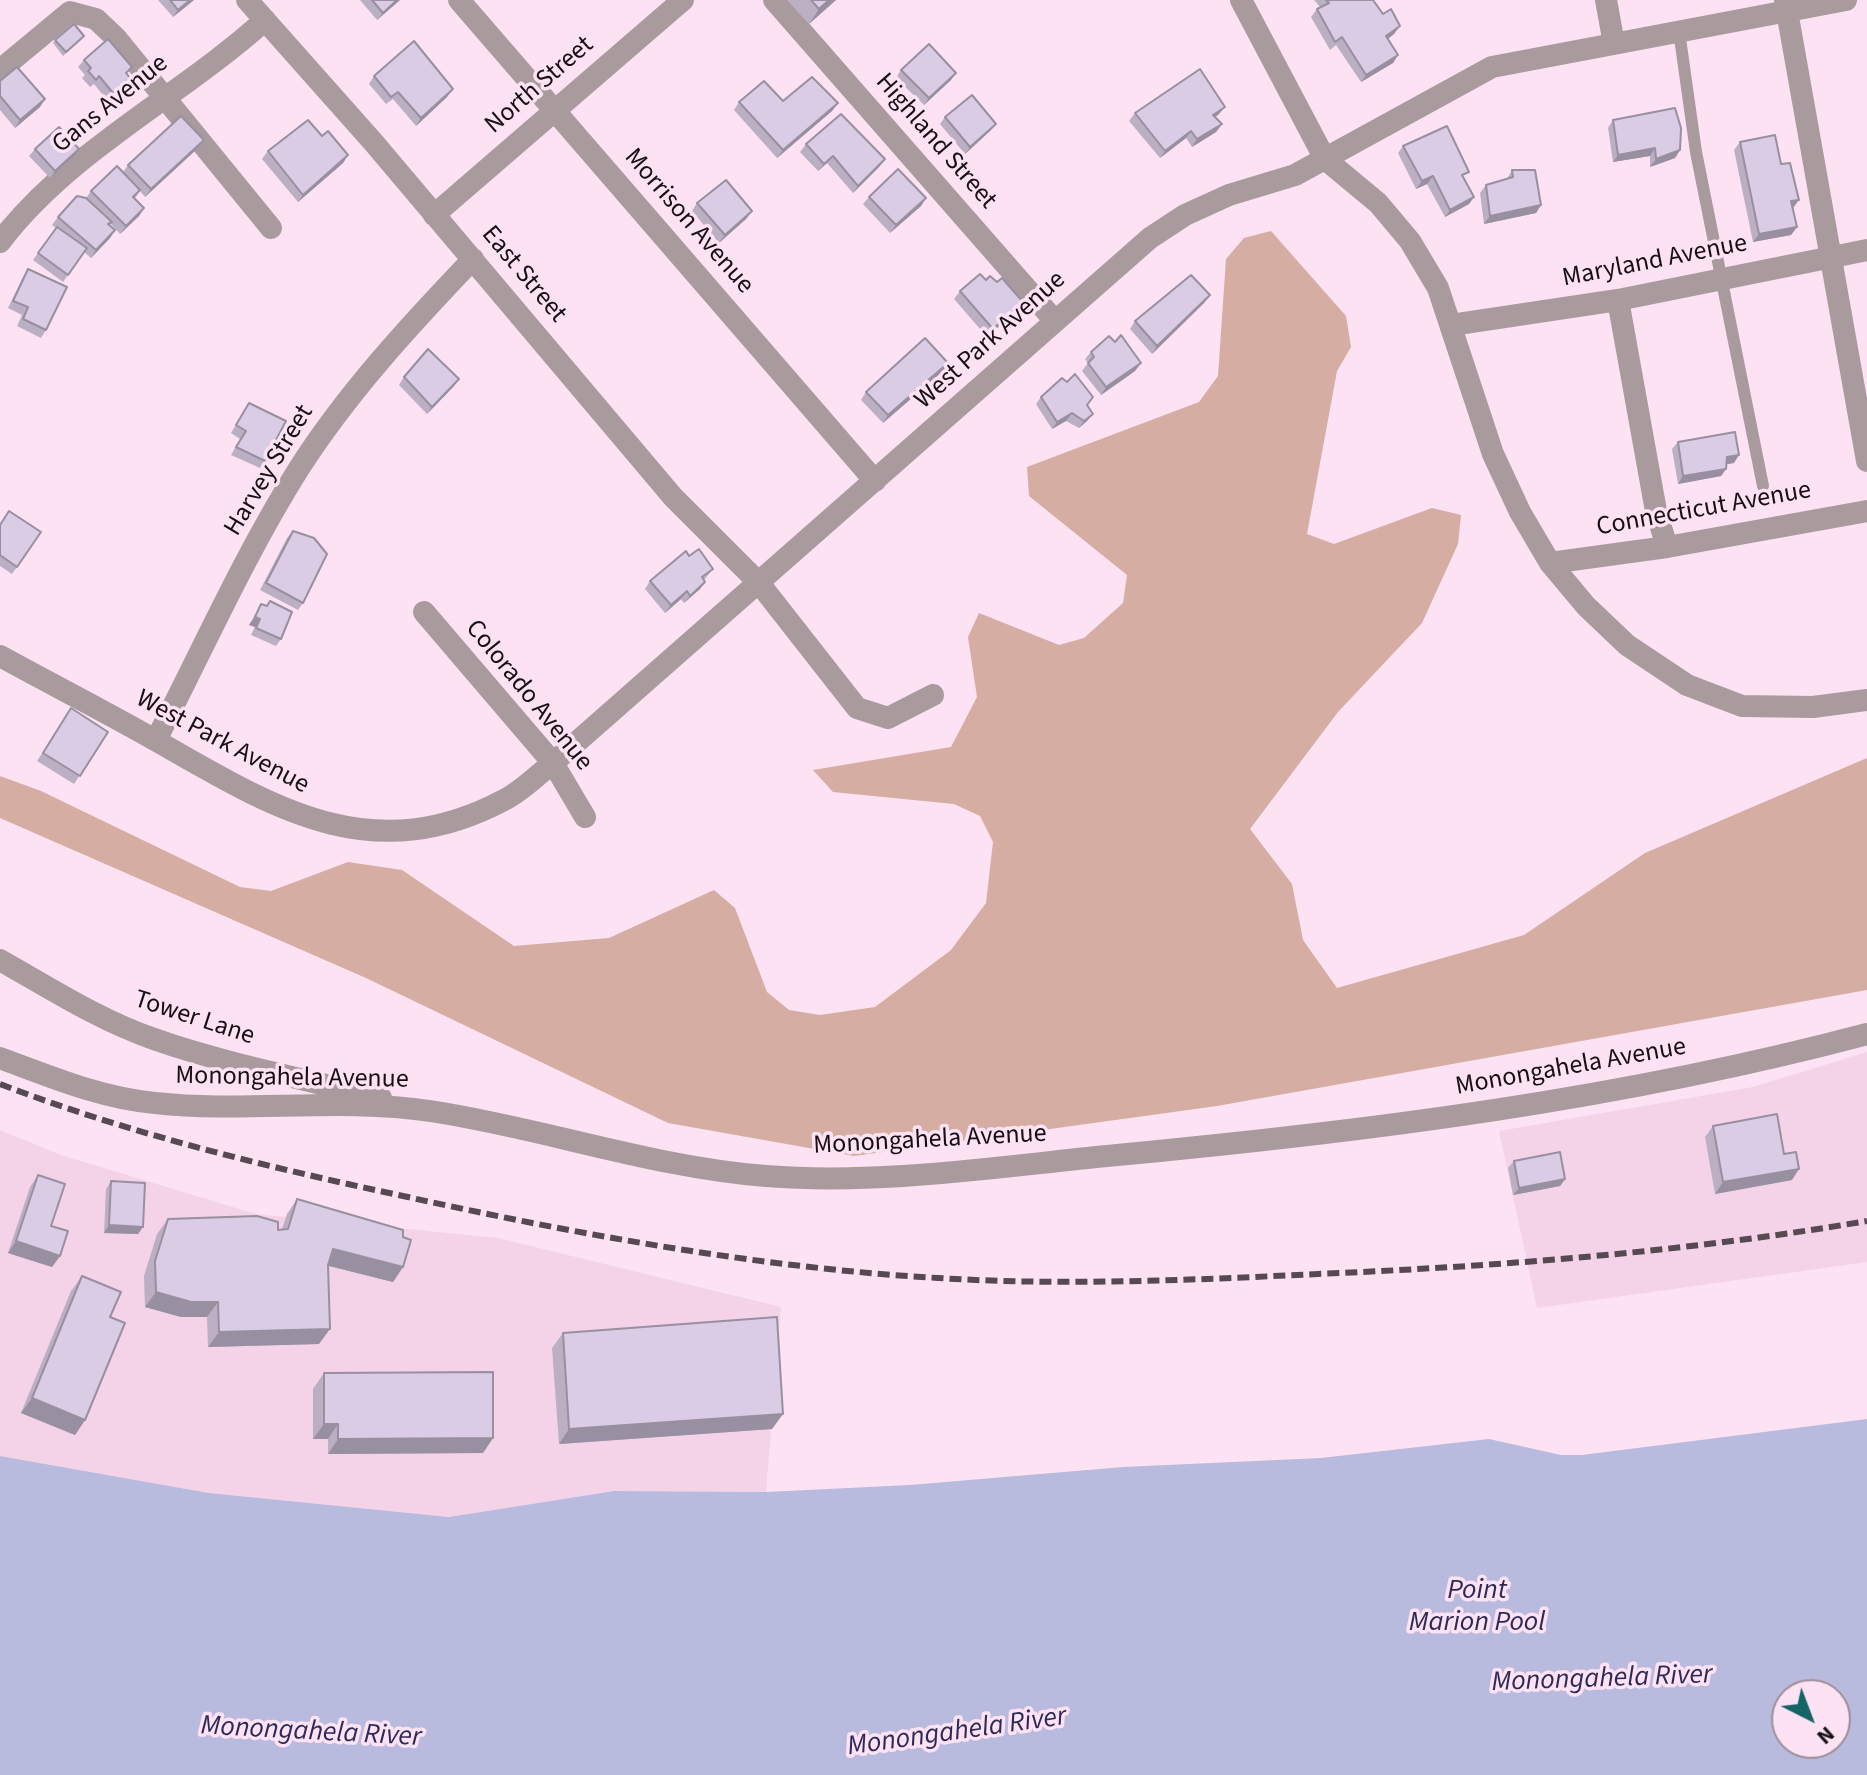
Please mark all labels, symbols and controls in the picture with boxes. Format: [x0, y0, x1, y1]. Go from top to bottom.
street label: North Street [479, 31, 601, 141]
street label: Gans Avenue [47, 49, 175, 161]
street label: Highland Street [868, 68, 1002, 216]
street label: Morrison Avenue [617, 143, 759, 301]
street label: East Street [474, 220, 572, 330]
street label: Maryland Avenue [1560, 229, 1750, 295]
street label: West Park Avenue [909, 265, 1073, 417]
street label: Harvey Street [219, 400, 321, 542]
street label: Connecticut Avenue [1594, 476, 1814, 544]
street label: Colorado Avenue [458, 614, 598, 778]
street label: West Park Avenue [130, 684, 314, 802]
street label: Tower Lane [130, 985, 258, 1053]
street label: Monongahela Avenue [1453, 1032, 1689, 1104]
street label: Monongahela Avenue [175, 1061, 409, 1097]
street label: Monongahela Avenue [813, 1119, 1047, 1163]
water label: Point Marion Pool [1409, 1575, 1545, 1641]
water label: Monongahela River [1491, 1659, 1713, 1701]
north arrow [1771, 1679, 1851, 1759]
water label: Monongahela River [845, 1701, 1069, 1765]
water label: Monongahela River [200, 1710, 422, 1756]
text: N [1810, 1719, 1842, 1752]

